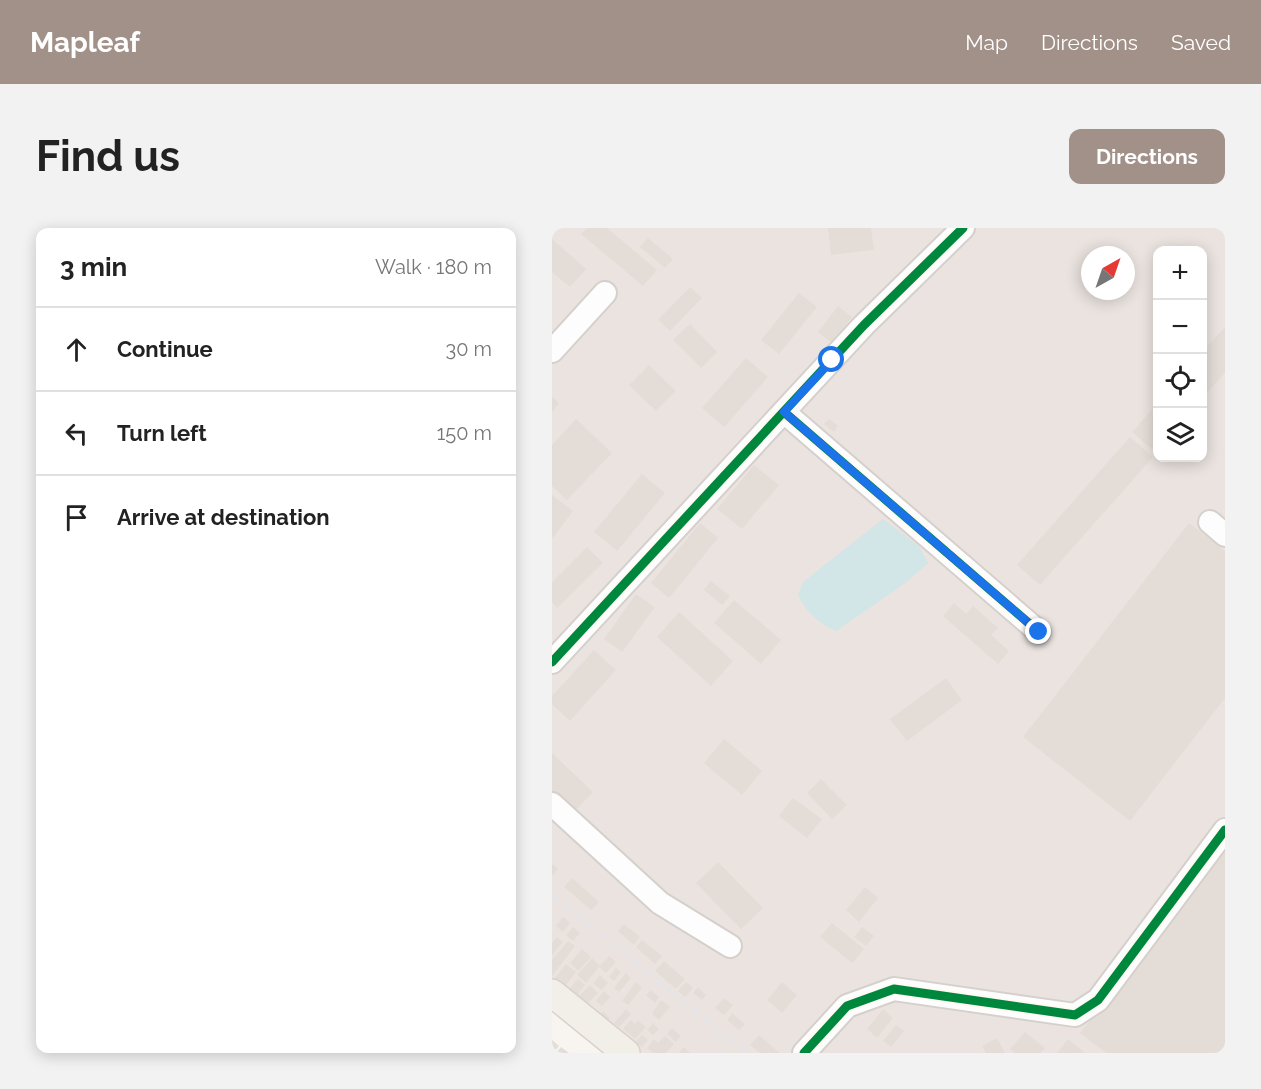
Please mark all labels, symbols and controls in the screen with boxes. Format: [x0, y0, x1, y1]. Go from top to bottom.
text: Mapleaf [30, 26, 140, 59]
text: Map [965, 30, 1008, 55]
text: Directions [1041, 30, 1138, 55]
text: Saved [1171, 30, 1231, 55]
button: Directions [1069, 129, 1225, 184]
text: Find us [36, 132, 180, 181]
north arrow [1081, 246, 1135, 300]
map controls [1153, 246, 1207, 462]
button: + [1153, 246, 1207, 300]
text: 3 min [60, 252, 127, 282]
text: Walk · 180 m [375, 255, 492, 279]
button: − [1153, 300, 1207, 354]
icon: ahead [60, 333, 93, 366]
text: Continue [117, 336, 213, 362]
text: 30 m [446, 337, 492, 361]
route start [818, 346, 844, 372]
button: locate [1153, 354, 1207, 408]
button: layers [1153, 408, 1207, 462]
icon: left [60, 417, 93, 450]
text: Turn left [117, 420, 207, 446]
text: 150 m [437, 421, 492, 445]
icon: arrive [60, 501, 93, 534]
text: Arrive at destination [117, 504, 330, 530]
route end [1025, 618, 1051, 644]

